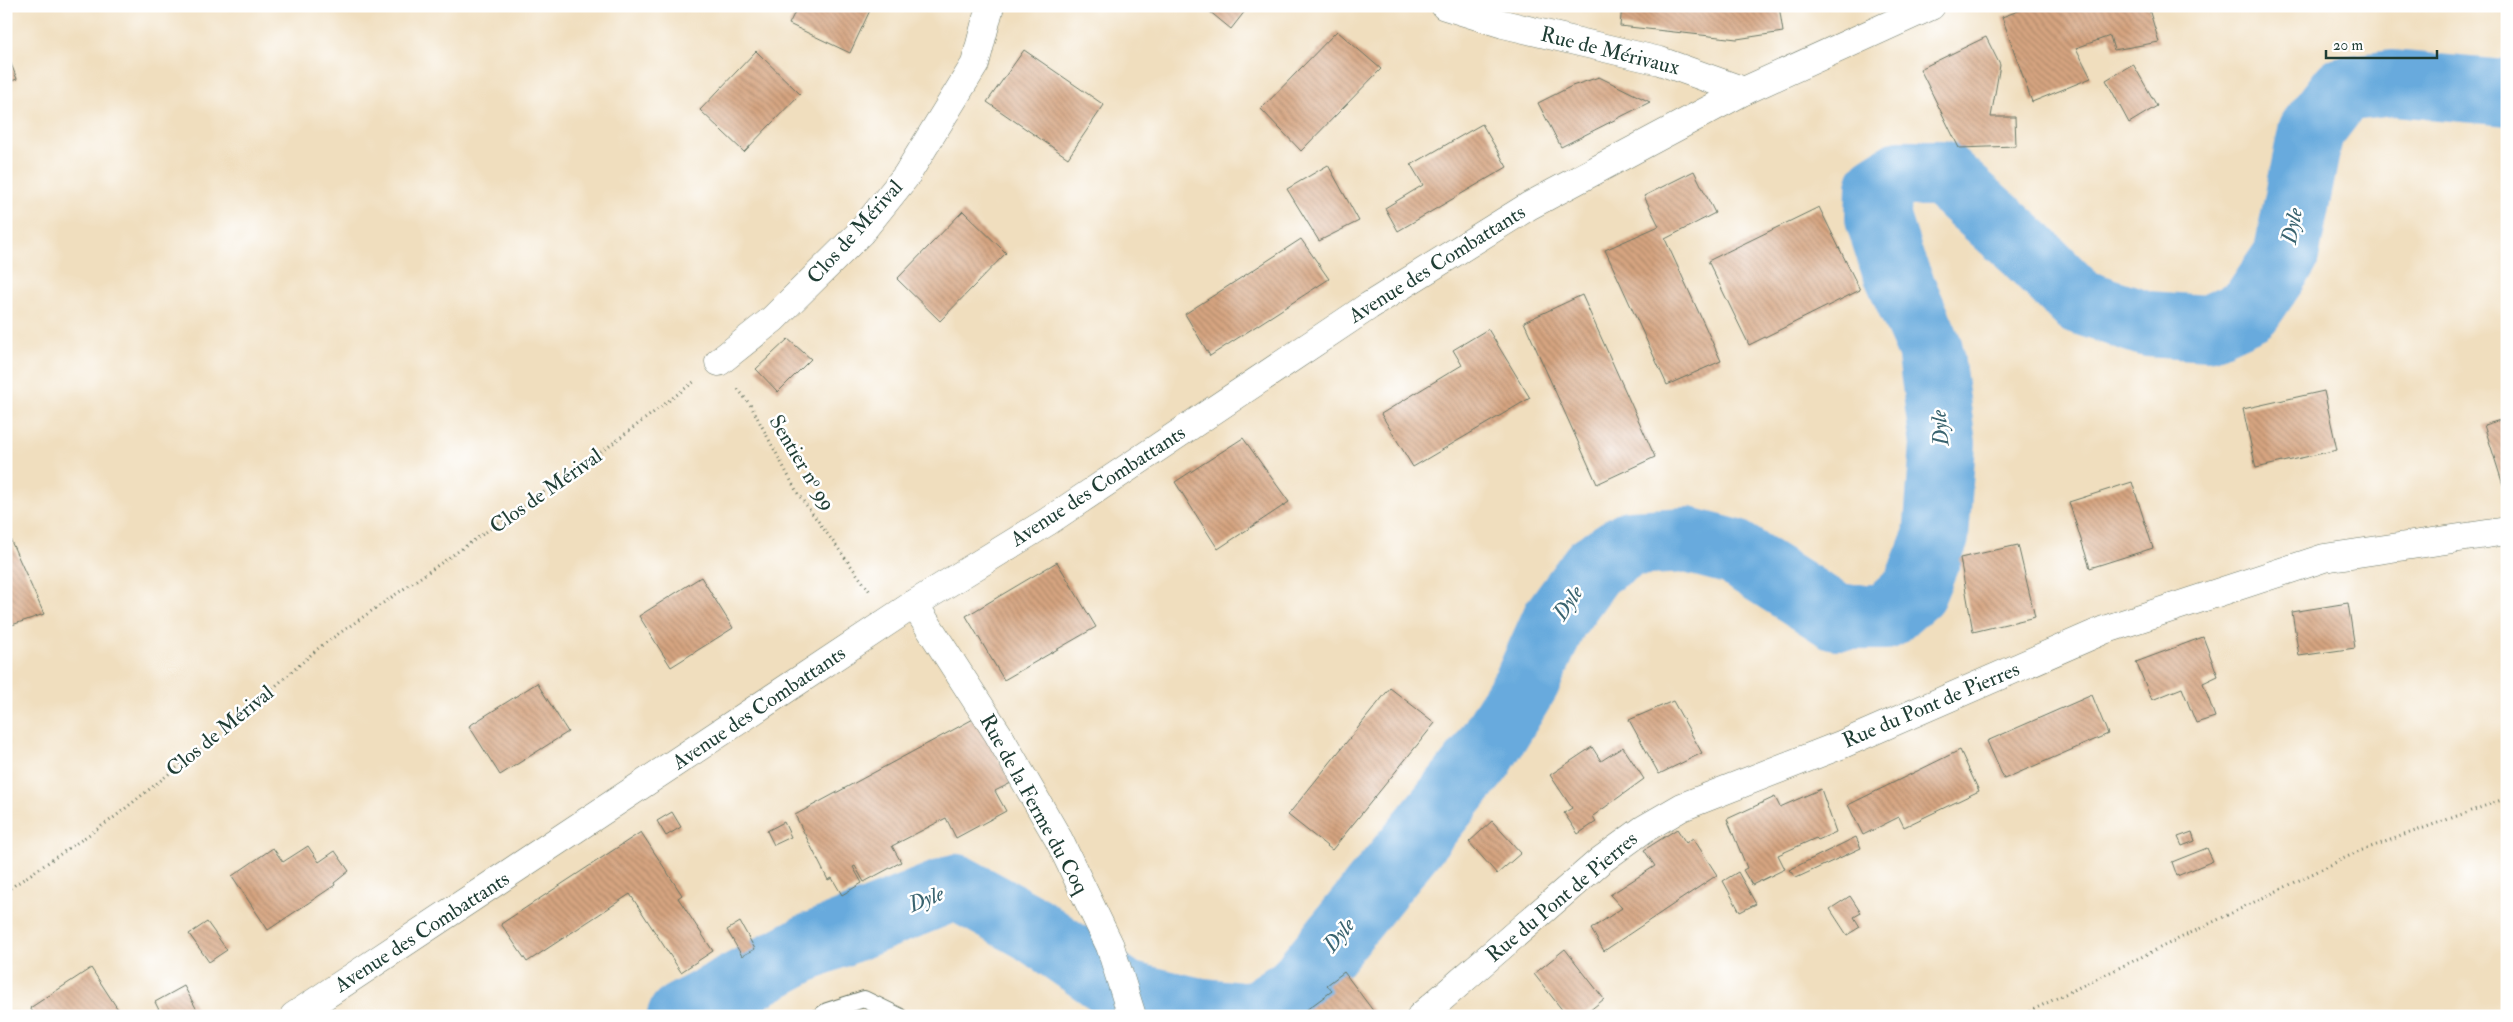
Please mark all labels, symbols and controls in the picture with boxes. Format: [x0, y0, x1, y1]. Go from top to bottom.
street label: Rue de Mérivaux [1538, 21, 1683, 81]
scale bar [2326, 28, 2437, 60]
text: 20 m [2333, 36, 2363, 55]
street label: Clos de Mérival [801, 174, 909, 290]
street label: Avenue des Combattants [1343, 199, 1530, 330]
water label: Dyle [2275, 205, 2309, 247]
water label: Dyle [1924, 408, 1956, 448]
street label: Sentier nᵒ 99 [763, 410, 841, 516]
street label: Avenue des Combattants [1004, 419, 1191, 553]
street label: Clos de Mérival [485, 442, 608, 540]
water label: Dyle [1546, 580, 1590, 627]
street label: Avenue des Combattants [666, 640, 851, 777]
street label: Rue du Pont de Pierres [1838, 655, 2024, 755]
street label: Clos de Mérival [161, 679, 280, 783]
street label: Rue de la Ferme du Coq [973, 709, 1095, 899]
street label: Rue du Pont de Pierres [1481, 826, 1643, 968]
street label: Avenue des Combattants [328, 865, 515, 999]
water label: Dyle [903, 879, 949, 919]
water label: Dyle [1316, 912, 1362, 959]

